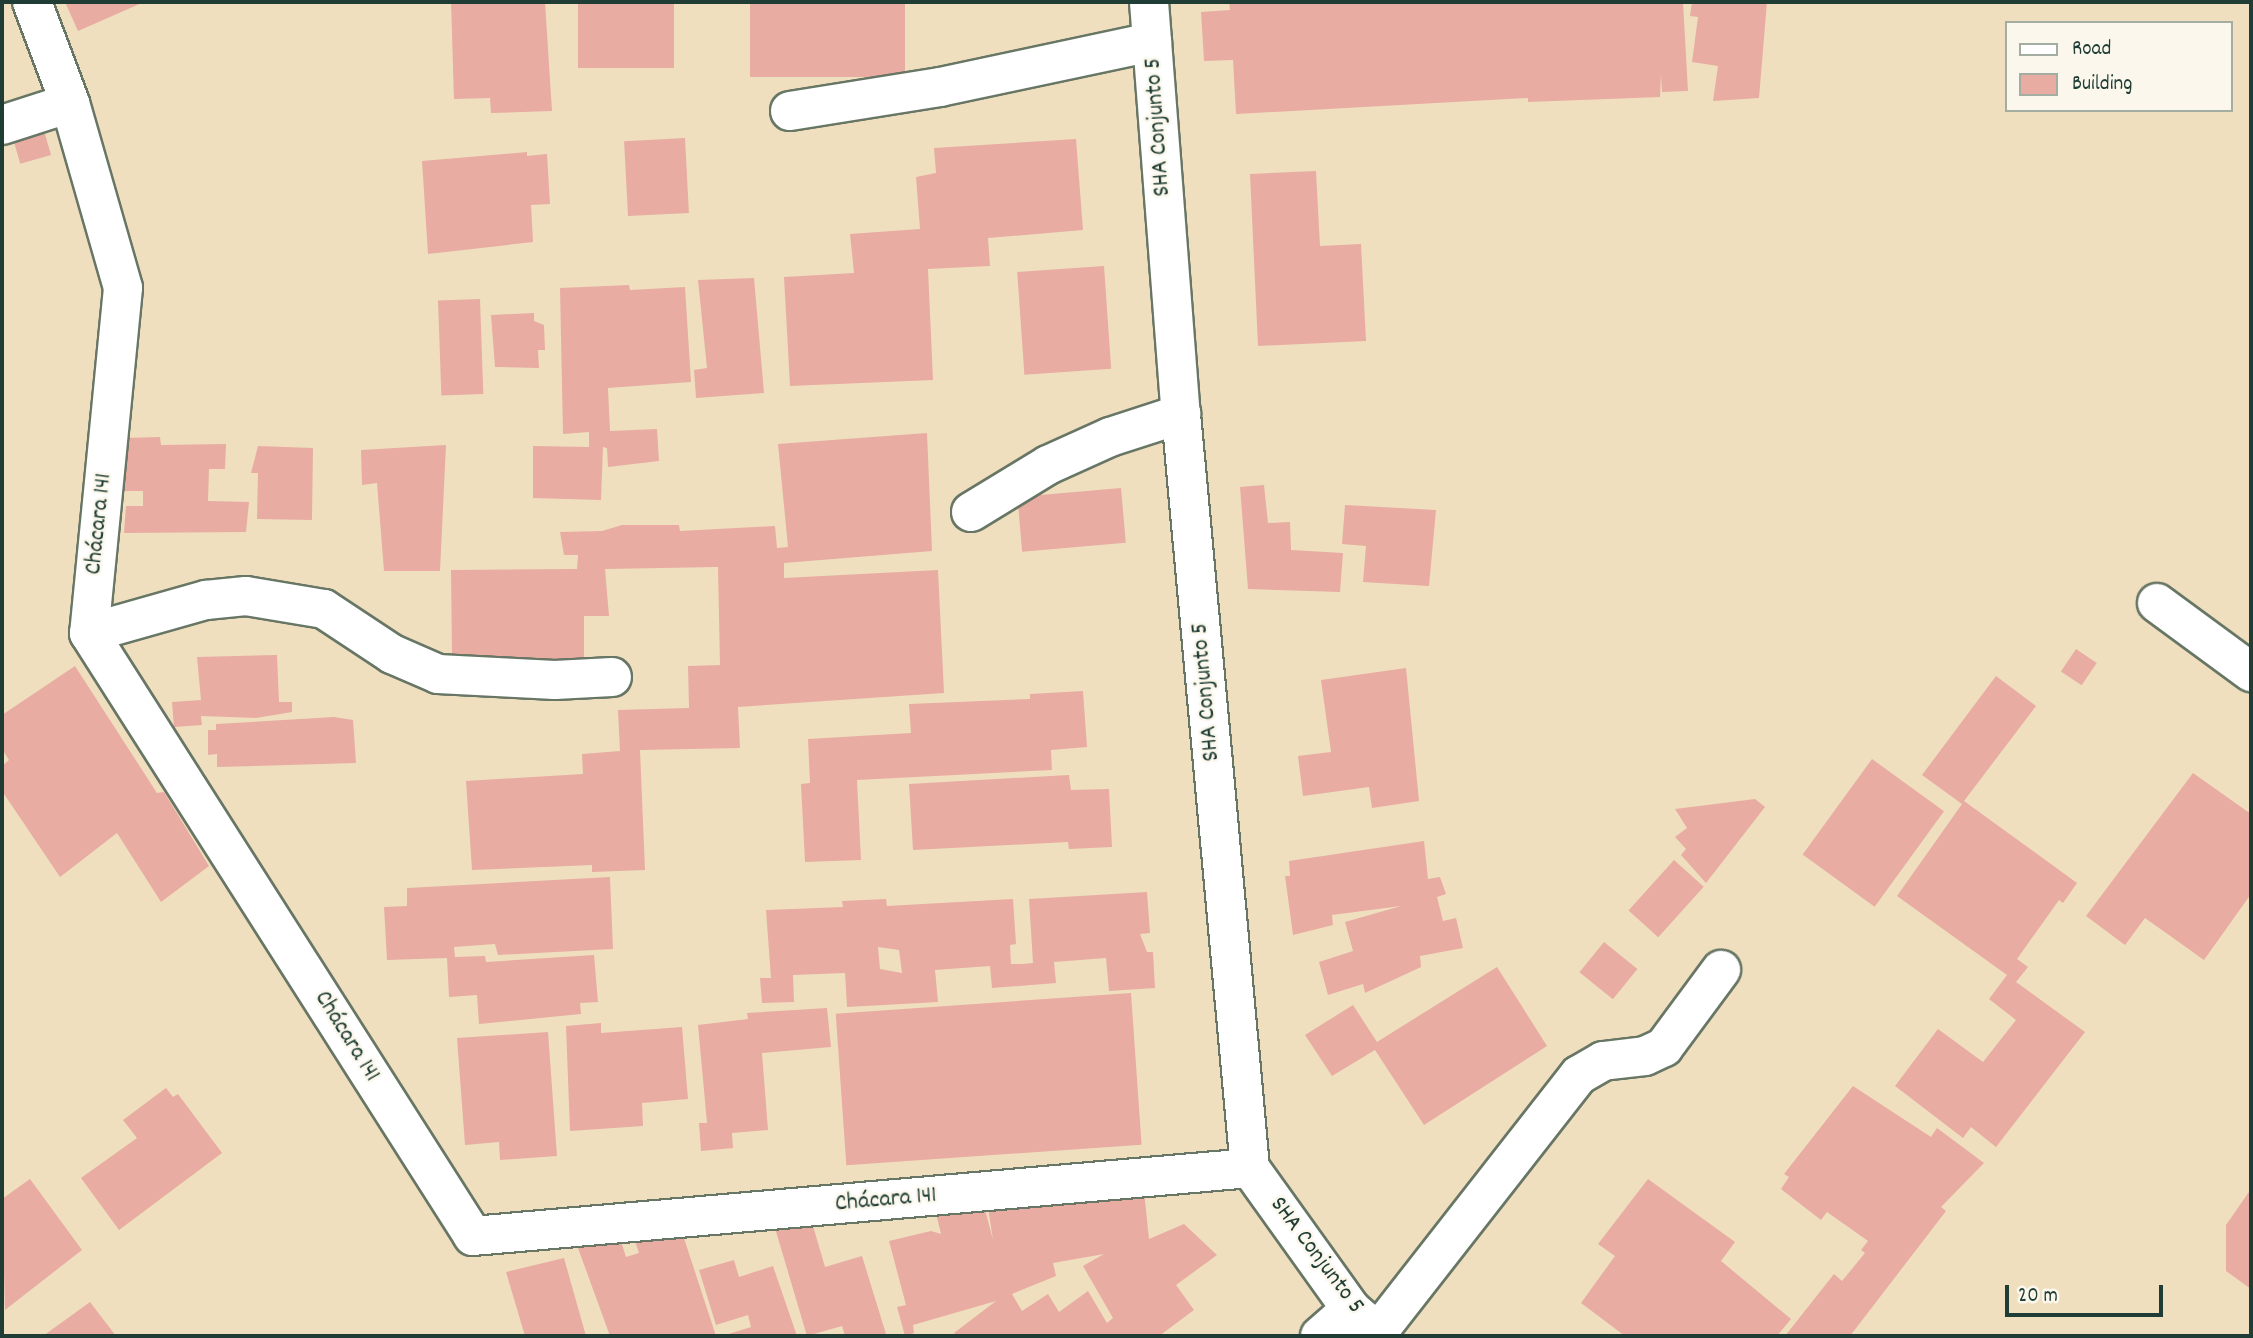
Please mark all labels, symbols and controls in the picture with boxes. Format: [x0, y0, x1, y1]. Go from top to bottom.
legend [2004, 21, 2232, 112]
text: Road [2072, 35, 2111, 65]
street label: SHA Conjunto 5 [1140, 57, 1178, 197]
text: Building [2072, 70, 2132, 100]
street label: Chácara 141 [80, 472, 120, 576]
street label: SHA Conjunto 5 [1187, 622, 1227, 762]
street label: Chácara 141 [307, 986, 385, 1088]
street label: Chácara 141 [834, 1182, 938, 1220]
street label: SHA Conjunto 5 [1263, 1192, 1369, 1320]
scale bar [2008, 1272, 2166, 1316]
text: 20 m [2018, 1282, 2058, 1312]

